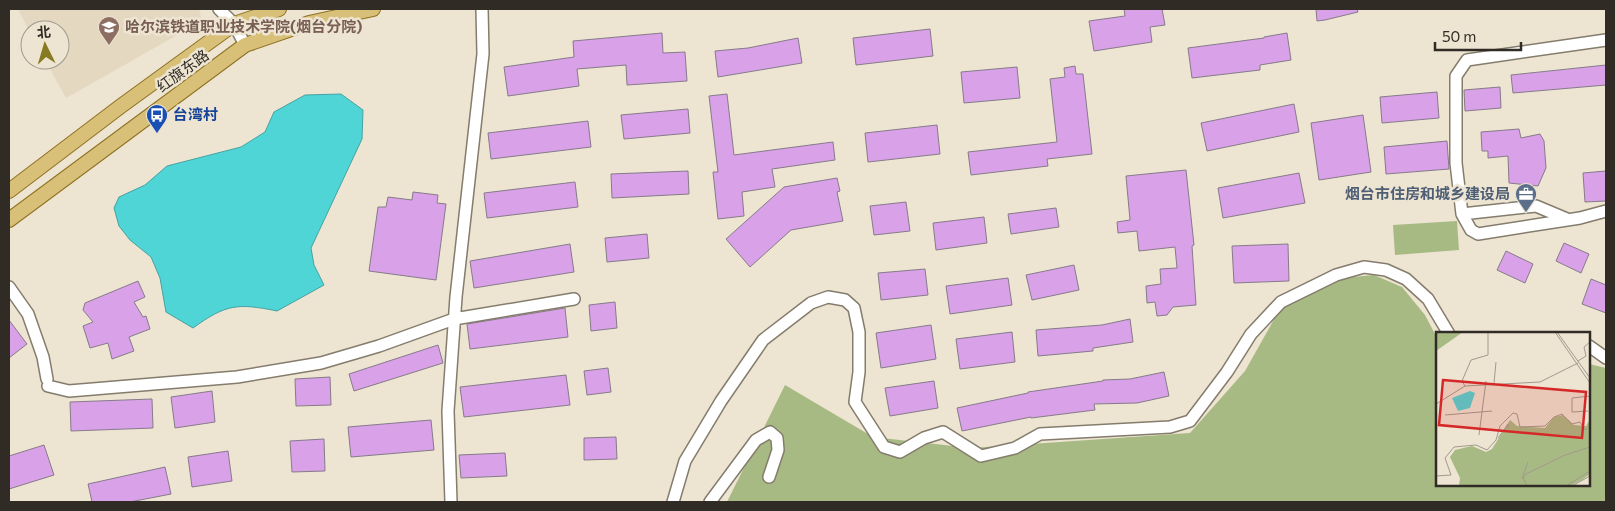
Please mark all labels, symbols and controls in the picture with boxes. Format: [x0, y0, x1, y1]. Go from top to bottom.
school or university icon: 哈尔滨铁道职业技术学院(烟台分院) [97, 15, 121, 46]
place label: 哈尔滨铁道职业技术学院(烟台分院) [125, 17, 362, 35]
north arrow [20, 20, 70, 70]
scale bar [1435, 20, 1521, 52]
text: 北 [36, 22, 52, 41]
text: 50 m [1442, 27, 1476, 45]
street label: 红旗东路 [153, 45, 212, 95]
bus stop icon: 台湾村 [145, 103, 169, 134]
place label: 台湾村 [173, 105, 218, 123]
office icon: 烟台市住房和城乡建设局 [1514, 182, 1538, 213]
place label: 烟台市住房和城乡建设局 [1345, 184, 1510, 202]
inset map [1436, 332, 1590, 486]

